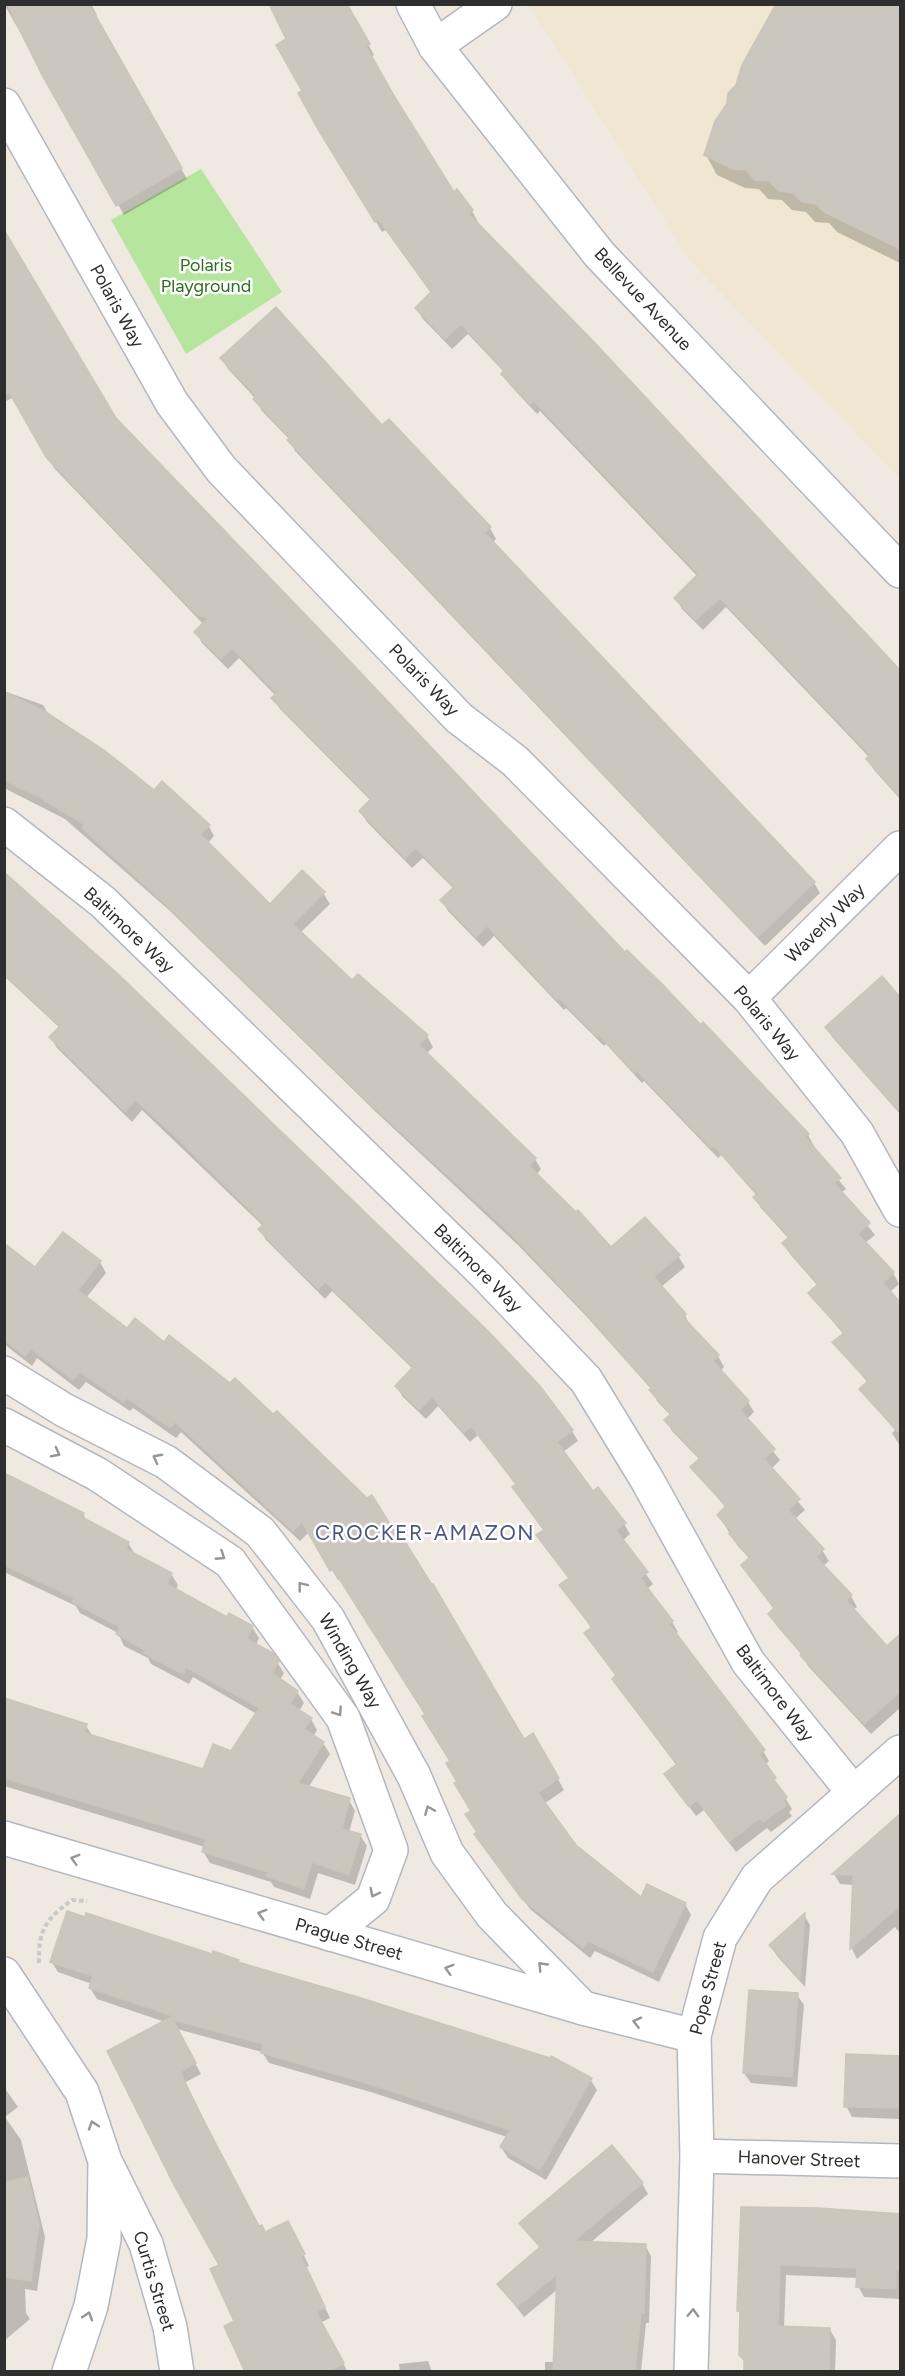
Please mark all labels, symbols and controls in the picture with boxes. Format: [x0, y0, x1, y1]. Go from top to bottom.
street label: Bellevue Avenue [590, 243, 696, 355]
park label: Polaris Playground [161, 254, 251, 297]
street label: Polaris Way [85, 260, 149, 352]
street label: Polaris Way [384, 639, 464, 721]
street label: Waverly Way [781, 878, 870, 967]
street label: Baltimore Way [79, 882, 179, 978]
street label: Polaris Way [729, 981, 805, 1066]
street label: Baltimore Way [429, 1219, 527, 1317]
one-way arrow [50, 1446, 60, 1457]
one-way arrow [153, 1454, 164, 1465]
district label: CROCKER-AMAZON [315, 1520, 535, 1545]
one-way arrow [215, 1549, 225, 1561]
one-way arrow [299, 1582, 310, 1593]
street label: Winding Way [314, 1609, 386, 1713]
street label: Baltimore Way [731, 1640, 819, 1746]
one-way arrow [331, 1705, 342, 1716]
one-way arrow [424, 1805, 436, 1816]
one-way arrow [70, 1854, 81, 1866]
one-way arrow [369, 1887, 381, 1898]
one-way arrow [257, 1909, 268, 1921]
street label: Prague Street [293, 1913, 406, 1965]
street label: Pope Street [685, 1939, 731, 2037]
one-way arrow [539, 1963, 550, 1974]
one-way arrow [444, 1964, 455, 1976]
one-way arrow [632, 2016, 642, 2029]
one-way arrow [87, 2120, 100, 2131]
street label: Hanover Street [737, 2146, 861, 2172]
street label: Curtis Street [128, 2228, 180, 2334]
one-way arrow [686, 2309, 699, 2318]
one-way arrow [80, 2311, 93, 2322]

